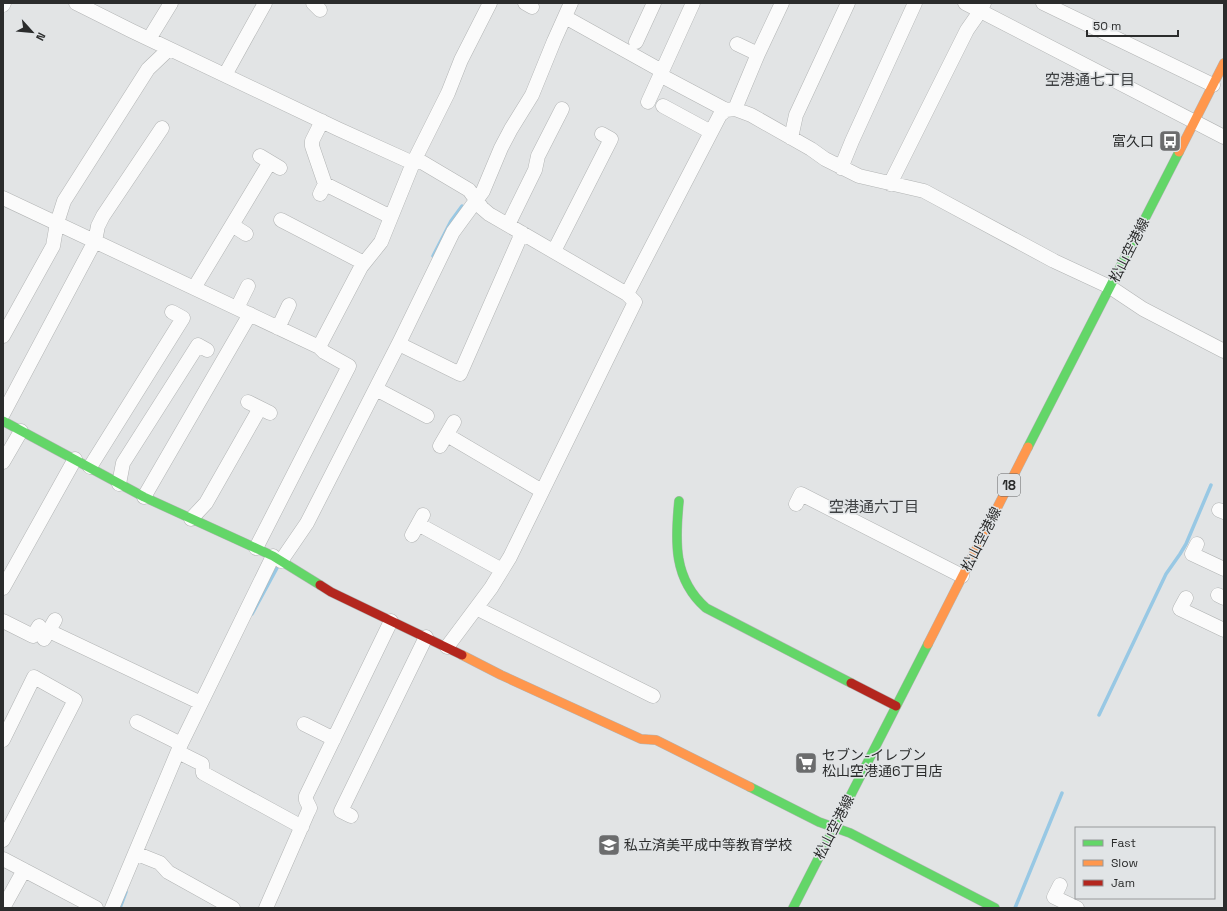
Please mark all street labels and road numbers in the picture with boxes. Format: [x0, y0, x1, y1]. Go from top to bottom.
street label: 松山空港線 [1105, 215, 1153, 285]
road number: 18 [998, 474, 1020, 496]
street label: 松山空港線 [957, 504, 1005, 574]
street label: 松山空港線 [810, 792, 858, 862]

